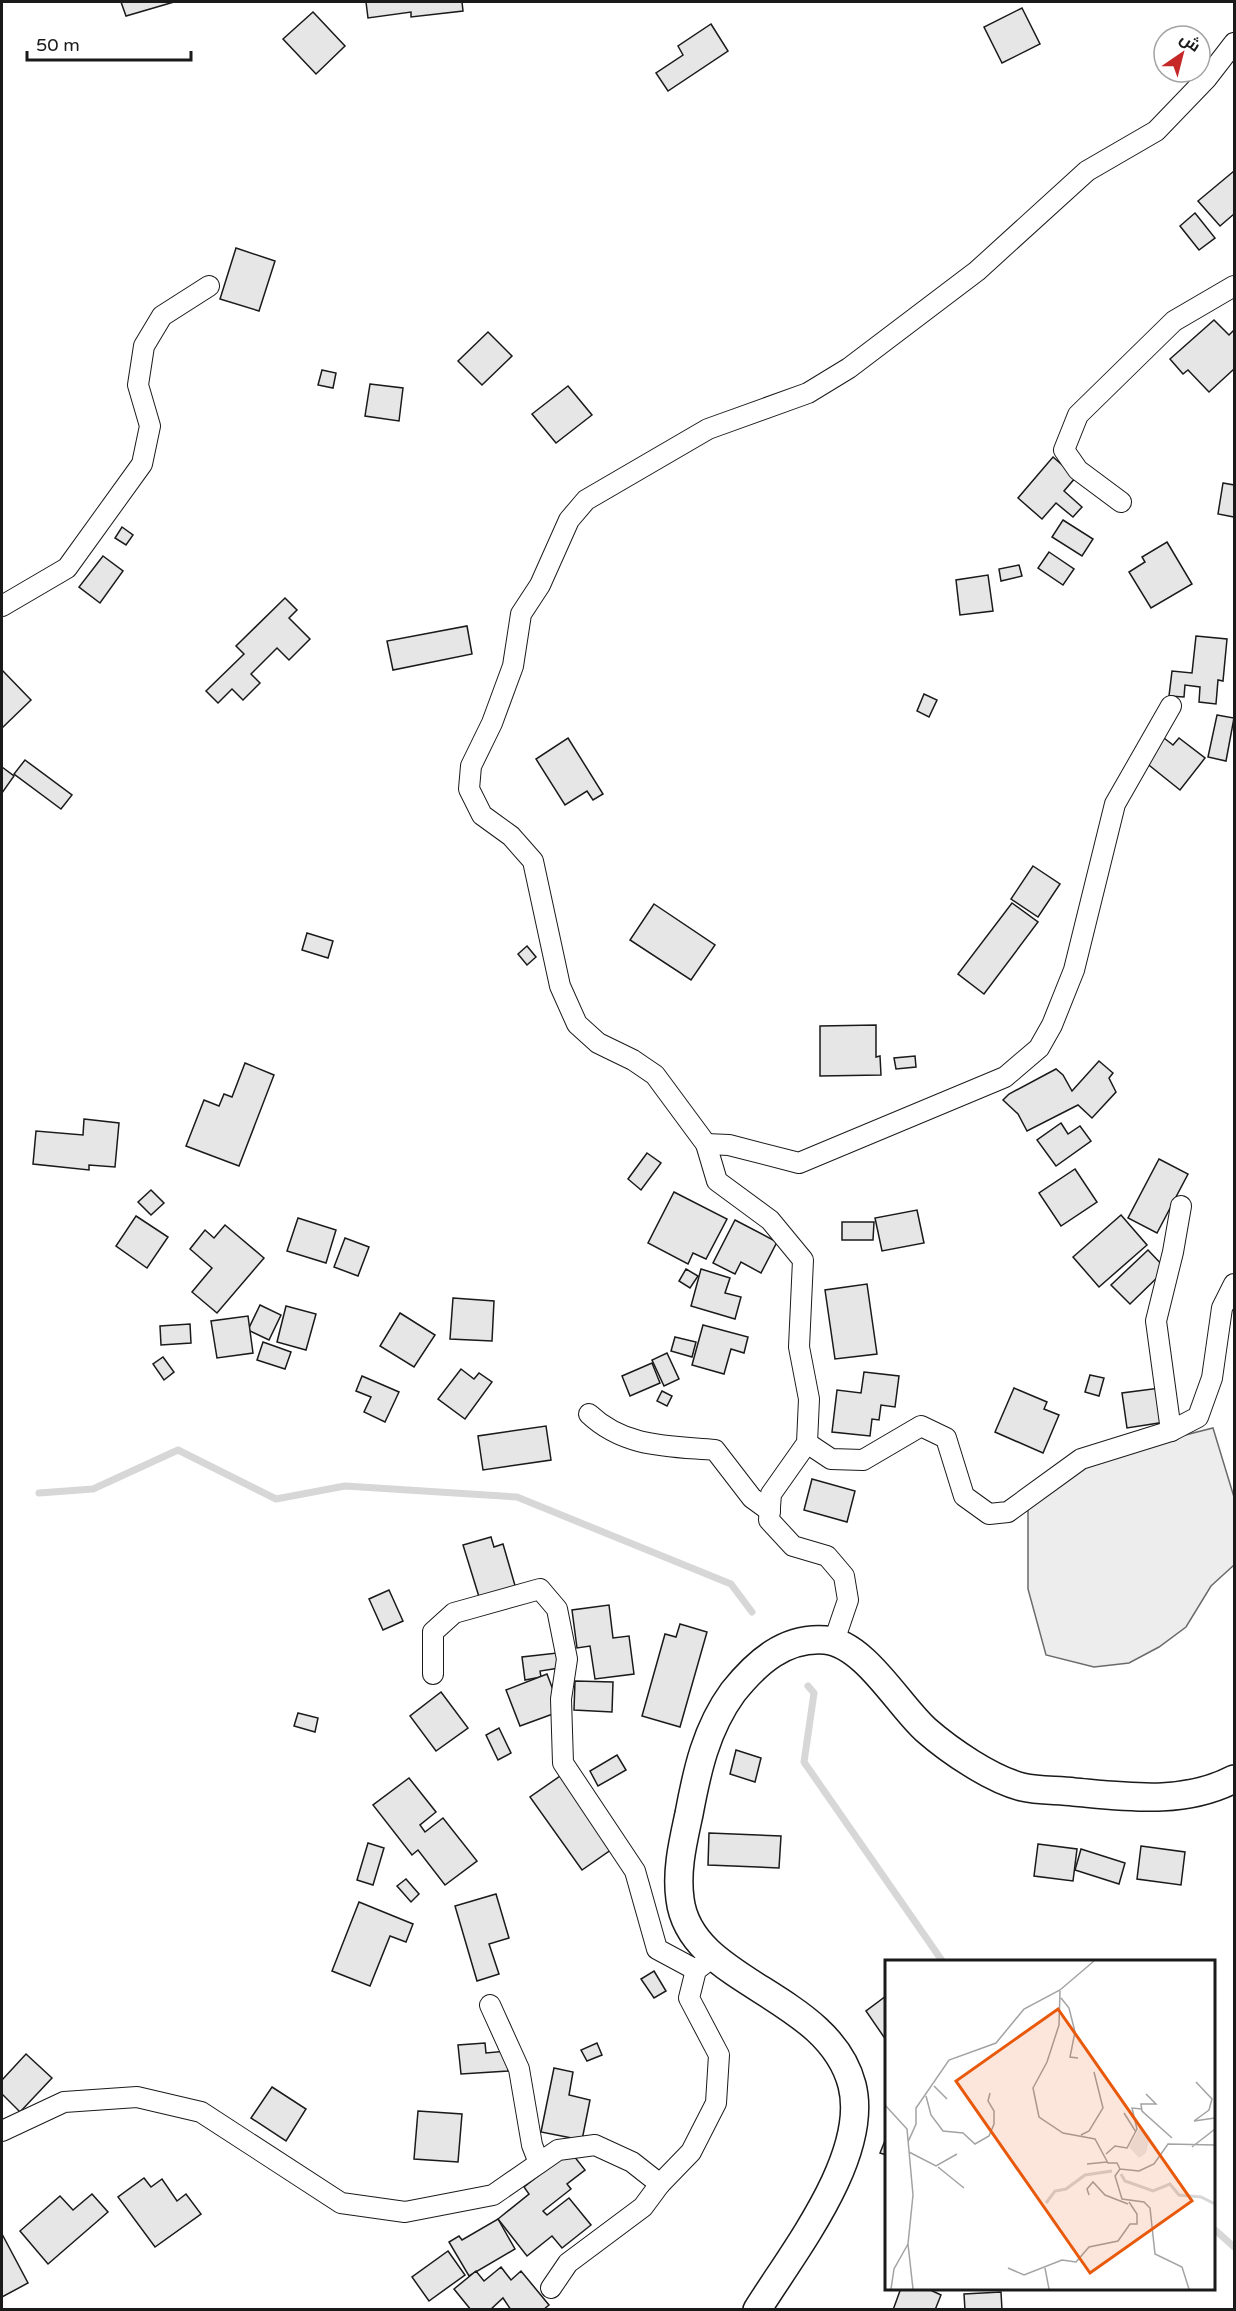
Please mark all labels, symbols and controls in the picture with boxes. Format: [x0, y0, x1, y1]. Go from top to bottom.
scale bar [27, 24, 190, 62]
north arrow [1152, 24, 1212, 84]
text: ش [1176, 28, 1204, 57]
text: 50 m [36, 34, 80, 56]
inset map [885, 1960, 1215, 2290]

